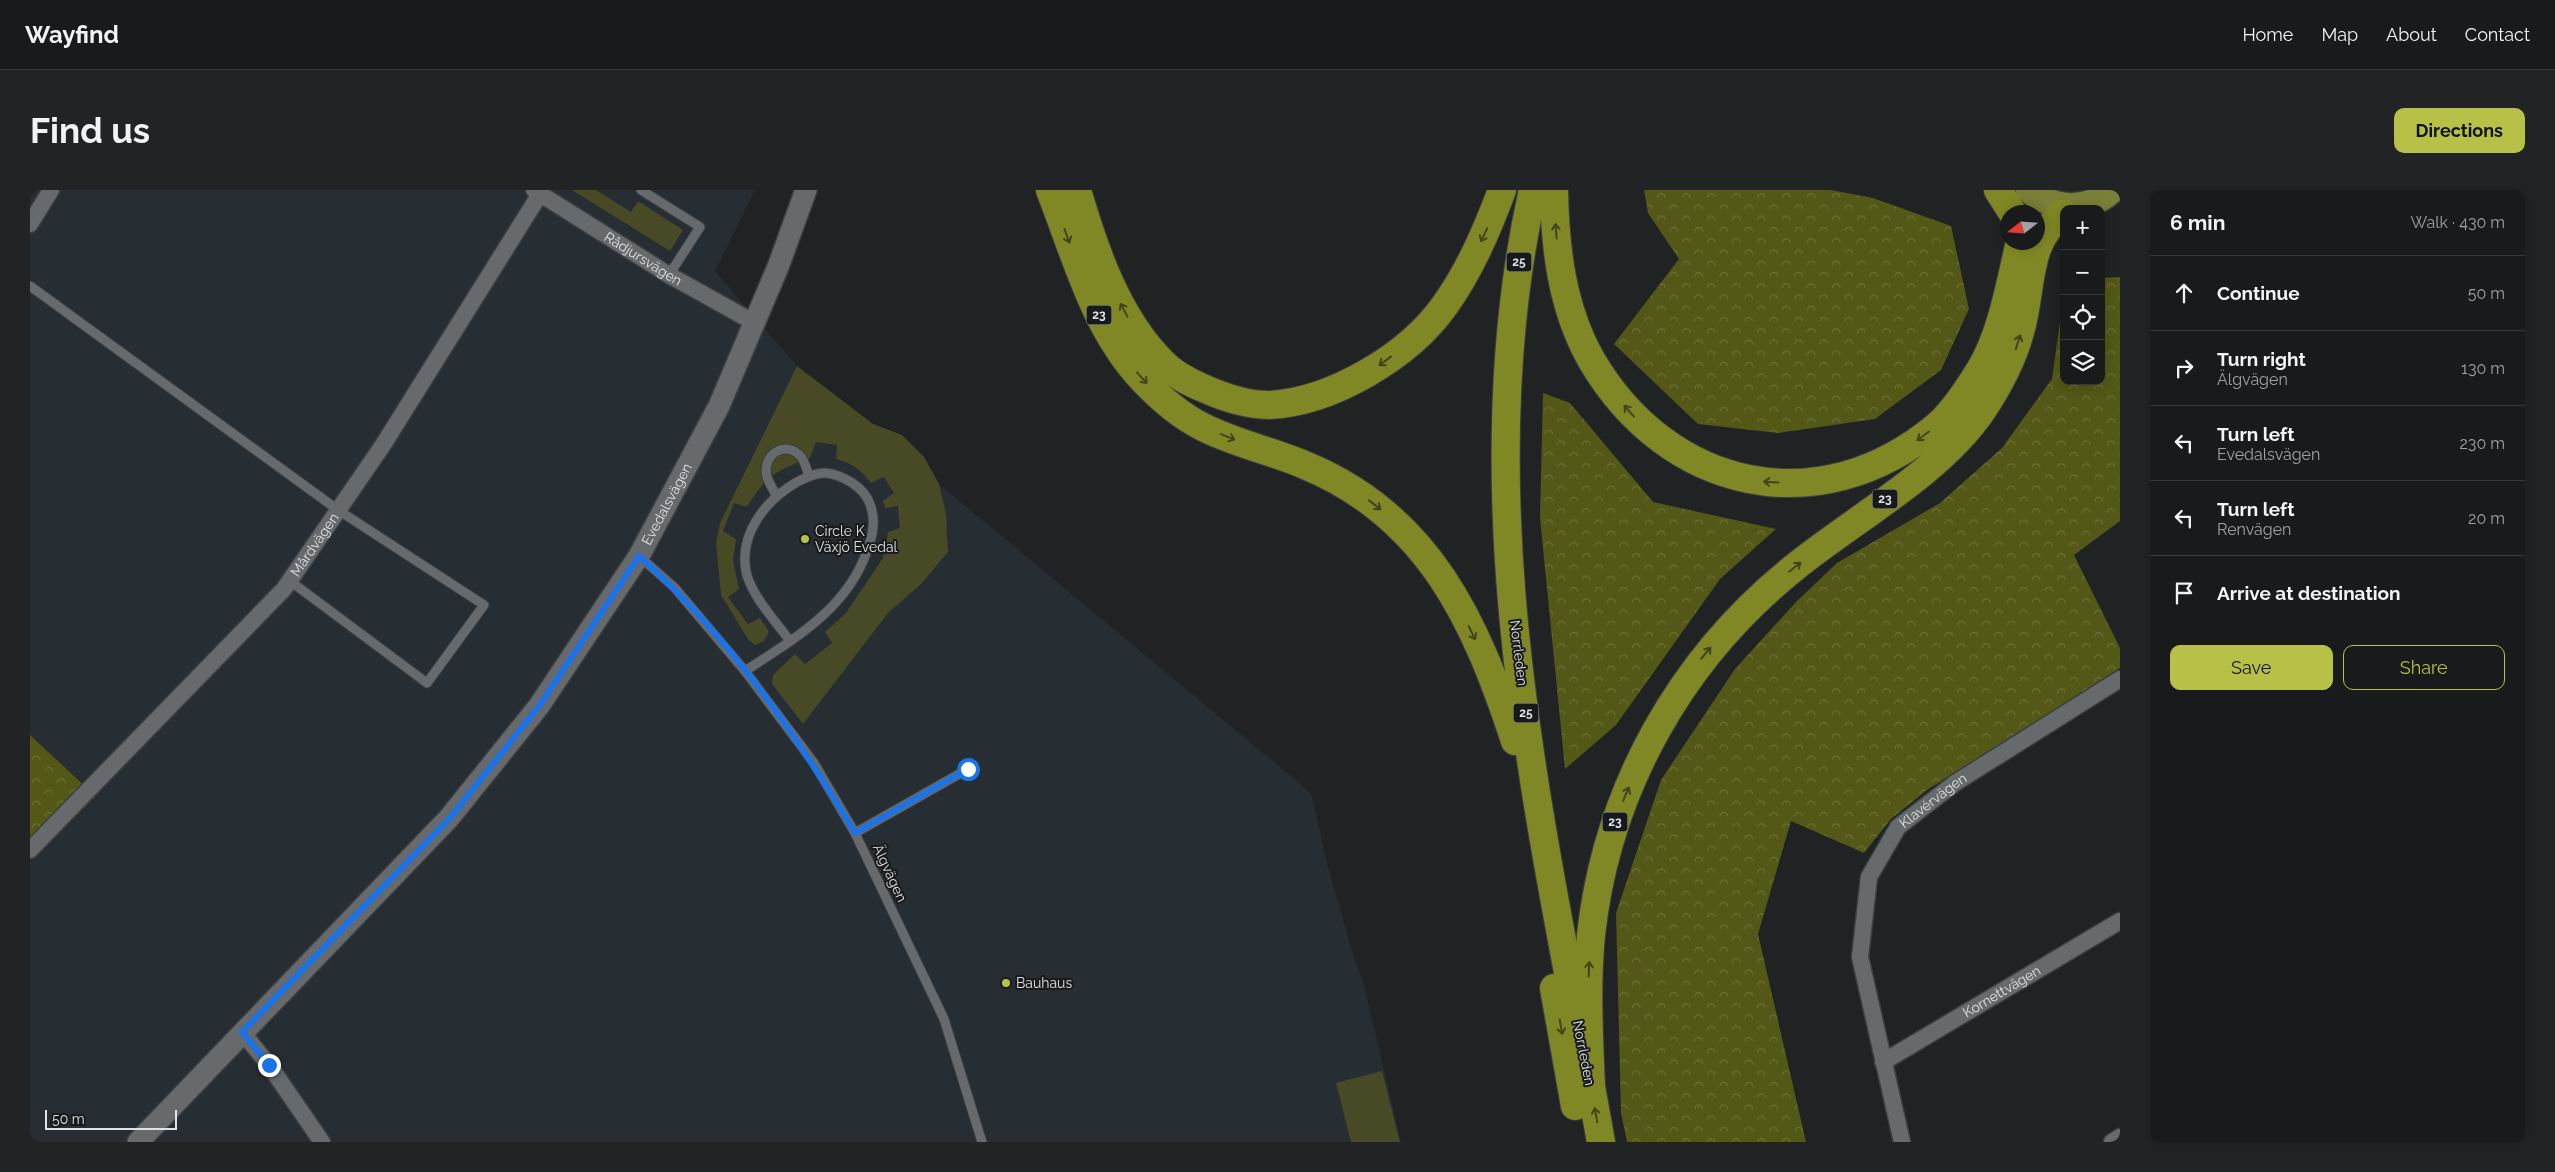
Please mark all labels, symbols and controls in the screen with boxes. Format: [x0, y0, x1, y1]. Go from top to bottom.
text: Wayfind [25, 20, 119, 49]
text: Home [2242, 24, 2293, 45]
text: Map [2321, 24, 2358, 45]
text: About [2386, 24, 2437, 45]
text: Contact [2465, 24, 2530, 45]
button: Directions [2394, 108, 2525, 153]
text: Find us [30, 110, 150, 151]
north arrow [2000, 205, 2045, 250]
map controls [2060, 205, 2105, 385]
button: + [2060, 205, 2105, 250]
text: 6 min [2170, 210, 2225, 235]
text: Walk · 430 m [2411, 213, 2505, 232]
one-way arrow [1551, 223, 1561, 239]
one-way arrow [1479, 227, 1488, 242]
street label: Rådjursvägen [601, 228, 685, 289]
one-way arrow [1063, 228, 1072, 243]
button: − [2060, 250, 2105, 295]
road number: 25 [1506, 252, 1532, 272]
icon: ahead [2170, 279, 2198, 307]
text: Continue [2217, 282, 2300, 304]
text: 50 m [2468, 284, 2505, 303]
button: locate [2060, 295, 2105, 340]
one-way arrow [1119, 303, 1128, 318]
road number: 23 [1086, 306, 1112, 324]
one-way arrow [2013, 334, 2023, 350]
button: layers [2060, 340, 2105, 385]
text: Turn right [2217, 348, 2306, 370]
icon: right [2170, 354, 2198, 382]
one-way arrow [1379, 355, 1392, 366]
text: 130 m [2461, 359, 2505, 378]
text: Älgvägen [2217, 370, 2288, 389]
one-way arrow [1136, 372, 1148, 385]
one-way arrow [1623, 405, 1635, 418]
text: Turn left [2217, 423, 2294, 445]
icon: left [2170, 429, 2198, 457]
one-way arrow [1917, 431, 1930, 442]
one-way arrow [1220, 433, 1235, 443]
text: 230 m [2460, 434, 2505, 453]
text: Evedalsvägen [2217, 445, 2320, 464]
street label: Evedalsvägen [638, 460, 695, 548]
one-way arrow [1763, 477, 1779, 486]
road number: 23 [1872, 490, 1898, 508]
text: Turn left [2217, 498, 2294, 520]
one-way arrow [1368, 499, 1381, 510]
icon: left [2170, 504, 2198, 532]
text: 20 m [2468, 509, 2505, 528]
street label: Mårdvägen [287, 510, 342, 579]
text: Renvägen [2217, 520, 2291, 539]
place label: Circle K Växjö Evedal [815, 523, 898, 555]
marker: Circle K Växjö Evedal [799, 533, 811, 545]
one-way arrow [1788, 562, 1802, 572]
icon: arrive [2170, 579, 2198, 607]
text: Arrive at destination [2217, 582, 2401, 604]
street label: Norrleden [1507, 619, 1531, 687]
one-way arrow [1467, 625, 1477, 640]
button: Save [2170, 645, 2333, 690]
button: Share [2343, 645, 2505, 690]
one-way arrow [1701, 647, 1712, 660]
road number: 25 [1514, 704, 1538, 722]
route start [957, 758, 980, 781]
street label: Klavérvägen [1896, 770, 1970, 831]
one-way arrow [1622, 787, 1632, 802]
road number: 23 [1602, 812, 1628, 832]
street label: Älgvägen [870, 841, 912, 904]
one-way arrow [1585, 961, 1594, 977]
street label: Kornettvägen [1960, 962, 2043, 1021]
place label: Bauhaus [1016, 975, 1072, 991]
marker: Bauhaus [1000, 977, 1012, 989]
one-way arrow [1557, 1019, 1567, 1035]
street label: Norrleden [1570, 1019, 1598, 1087]
route end [258, 1054, 281, 1077]
scale bar [45, 1107, 178, 1130]
one-way arrow [1591, 1107, 1600, 1123]
text: 50 m [52, 1111, 85, 1127]

